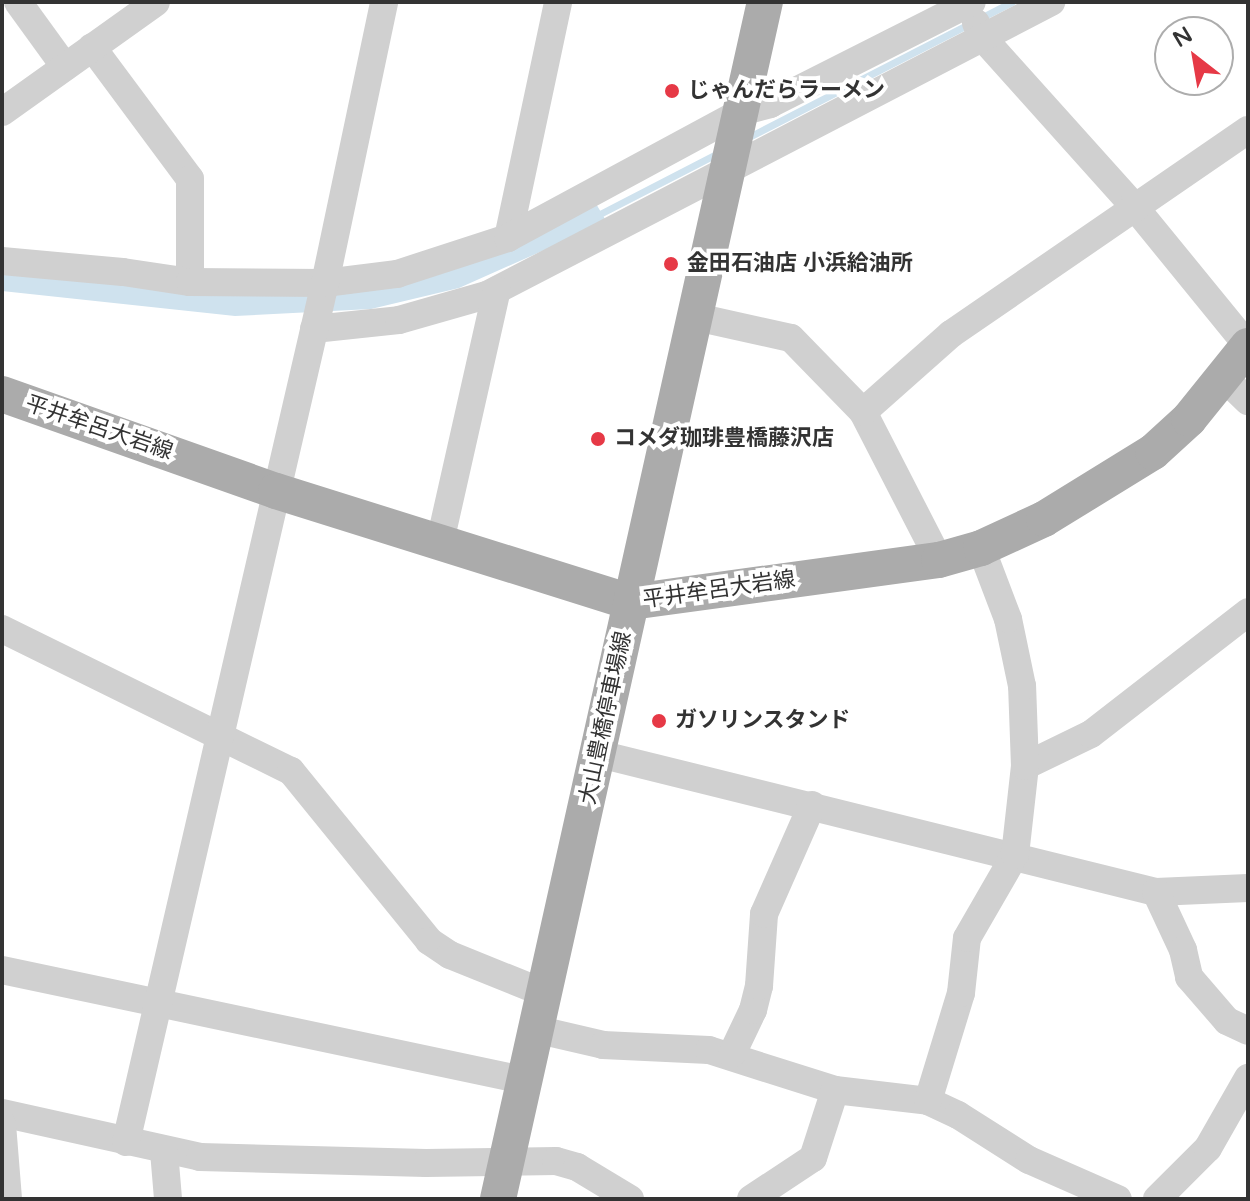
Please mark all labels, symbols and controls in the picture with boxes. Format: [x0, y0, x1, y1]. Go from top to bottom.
north arrow [1154, 16, 1234, 96]
text: N [1168, 21, 1197, 53]
place label: じゃんだらラーメン [688, 78, 886, 104]
marker: じゃんだらラーメン [663, 82, 681, 100]
place label: 金田石油店 小浜給油所 [687, 251, 913, 277]
marker: 金田石油店 小浜給油所 [662, 255, 680, 273]
street label: 平井牟呂大岩線 [22, 390, 176, 466]
place label: コメダ珈琲豊橋藤沢店 [614, 426, 834, 452]
marker: コメダ珈琲豊橋藤沢店 [589, 430, 607, 448]
street label: 平井牟呂大岩線 [641, 566, 797, 614]
street label: 大山豊橋停車場線 [575, 629, 637, 807]
place label: ガソリンスタンド [675, 708, 851, 734]
marker: ガソリンスタンド [650, 712, 668, 730]

